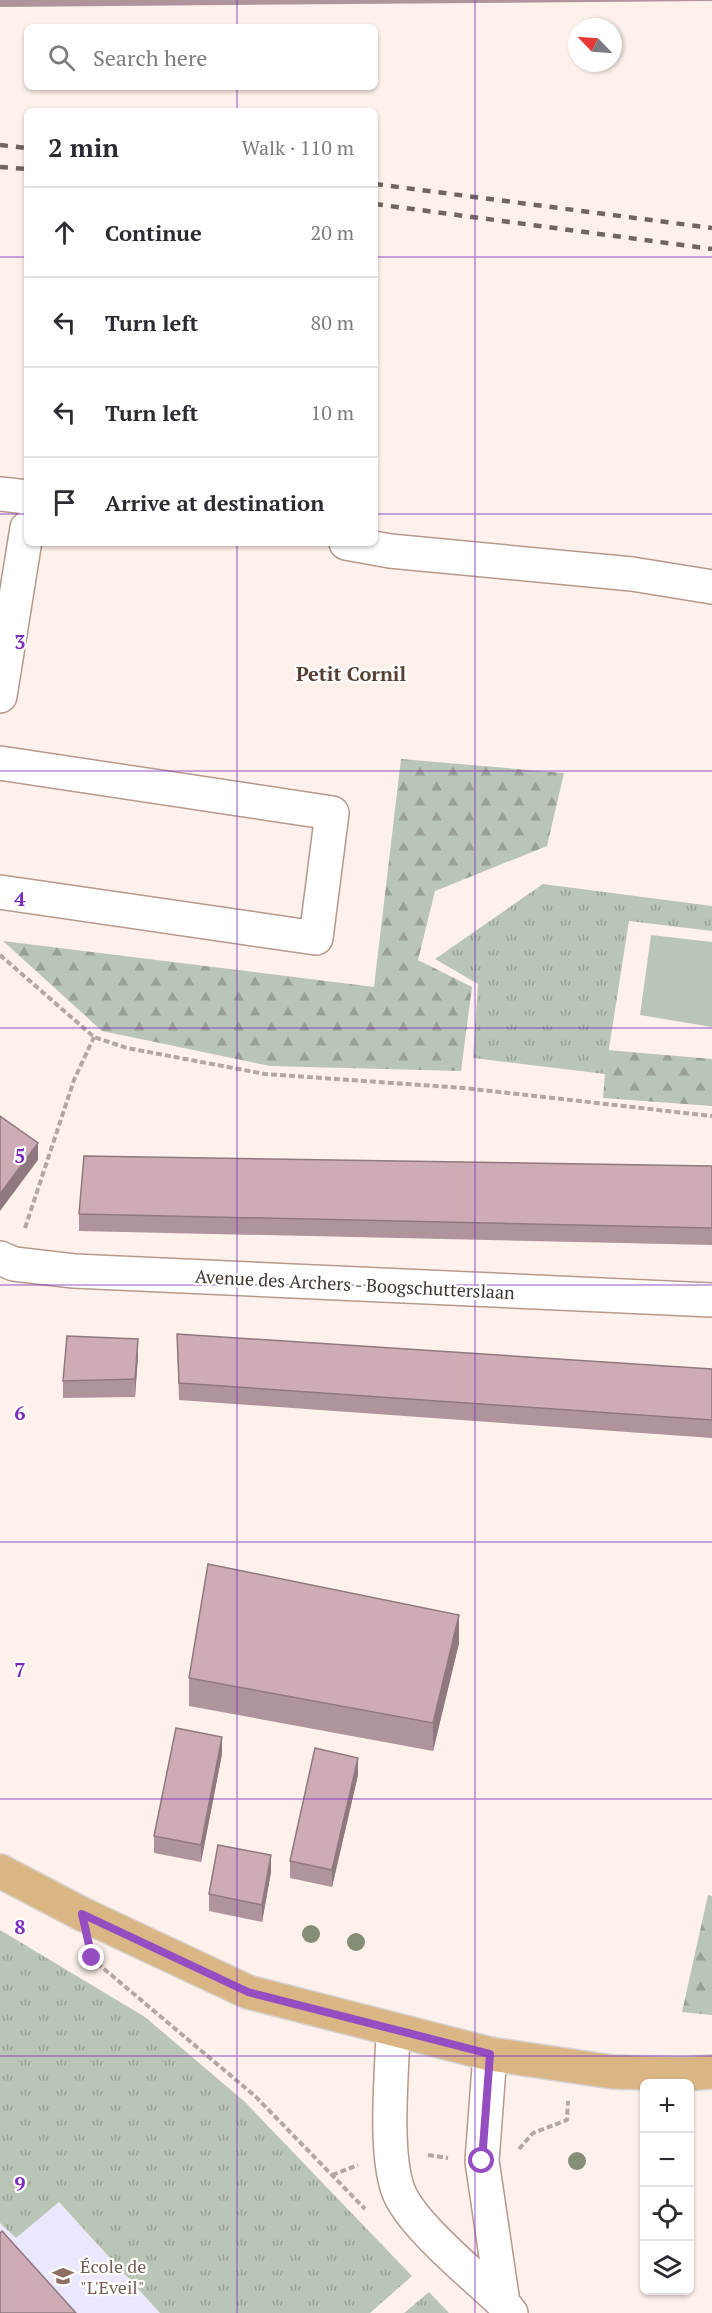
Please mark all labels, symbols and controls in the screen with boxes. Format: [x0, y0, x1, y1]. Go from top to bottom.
north arrow [568, 18, 622, 72]
search box [24, 24, 378, 90]
icon: search [45, 41, 78, 74]
text: Search here [93, 43, 207, 72]
text: 2 min [48, 130, 119, 164]
text: Walk · 110 m [242, 134, 354, 161]
icon: ahead [48, 216, 81, 249]
text: Continue [105, 218, 202, 247]
text: 20 m [311, 219, 354, 246]
icon: left [48, 306, 81, 339]
text: Turn left [105, 308, 198, 337]
text: 80 m [311, 309, 354, 336]
icon: left [48, 396, 81, 429]
text: Turn left [105, 398, 198, 427]
text: 10 m [311, 399, 354, 426]
icon: arrive [48, 486, 81, 519]
text: Arrive at destination [105, 488, 324, 517]
text: 3 [14, 628, 26, 655]
district label: Petit Cornil [296, 660, 406, 687]
text: 4 [14, 885, 26, 912]
text: 5 [14, 1142, 26, 1169]
street label: Avenue des Archers - Boogschutterslaan [195, 1264, 516, 1304]
text: 6 [14, 1399, 26, 1426]
text: 7 [14, 1656, 26, 1683]
text: 8 [14, 1913, 26, 1940]
route end [78, 1944, 104, 1970]
map controls [640, 2079, 694, 2295]
button: + [640, 2079, 694, 2133]
button: − [640, 2133, 694, 2187]
route start [468, 2147, 494, 2173]
text: 9 [14, 2170, 26, 2197]
button: locate [640, 2187, 694, 2241]
button: layers [640, 2241, 694, 2295]
place label: École de "L'Eveil" [80, 2254, 146, 2299]
school or university icon: École de "L'Eveil" [51, 2264, 75, 2288]

